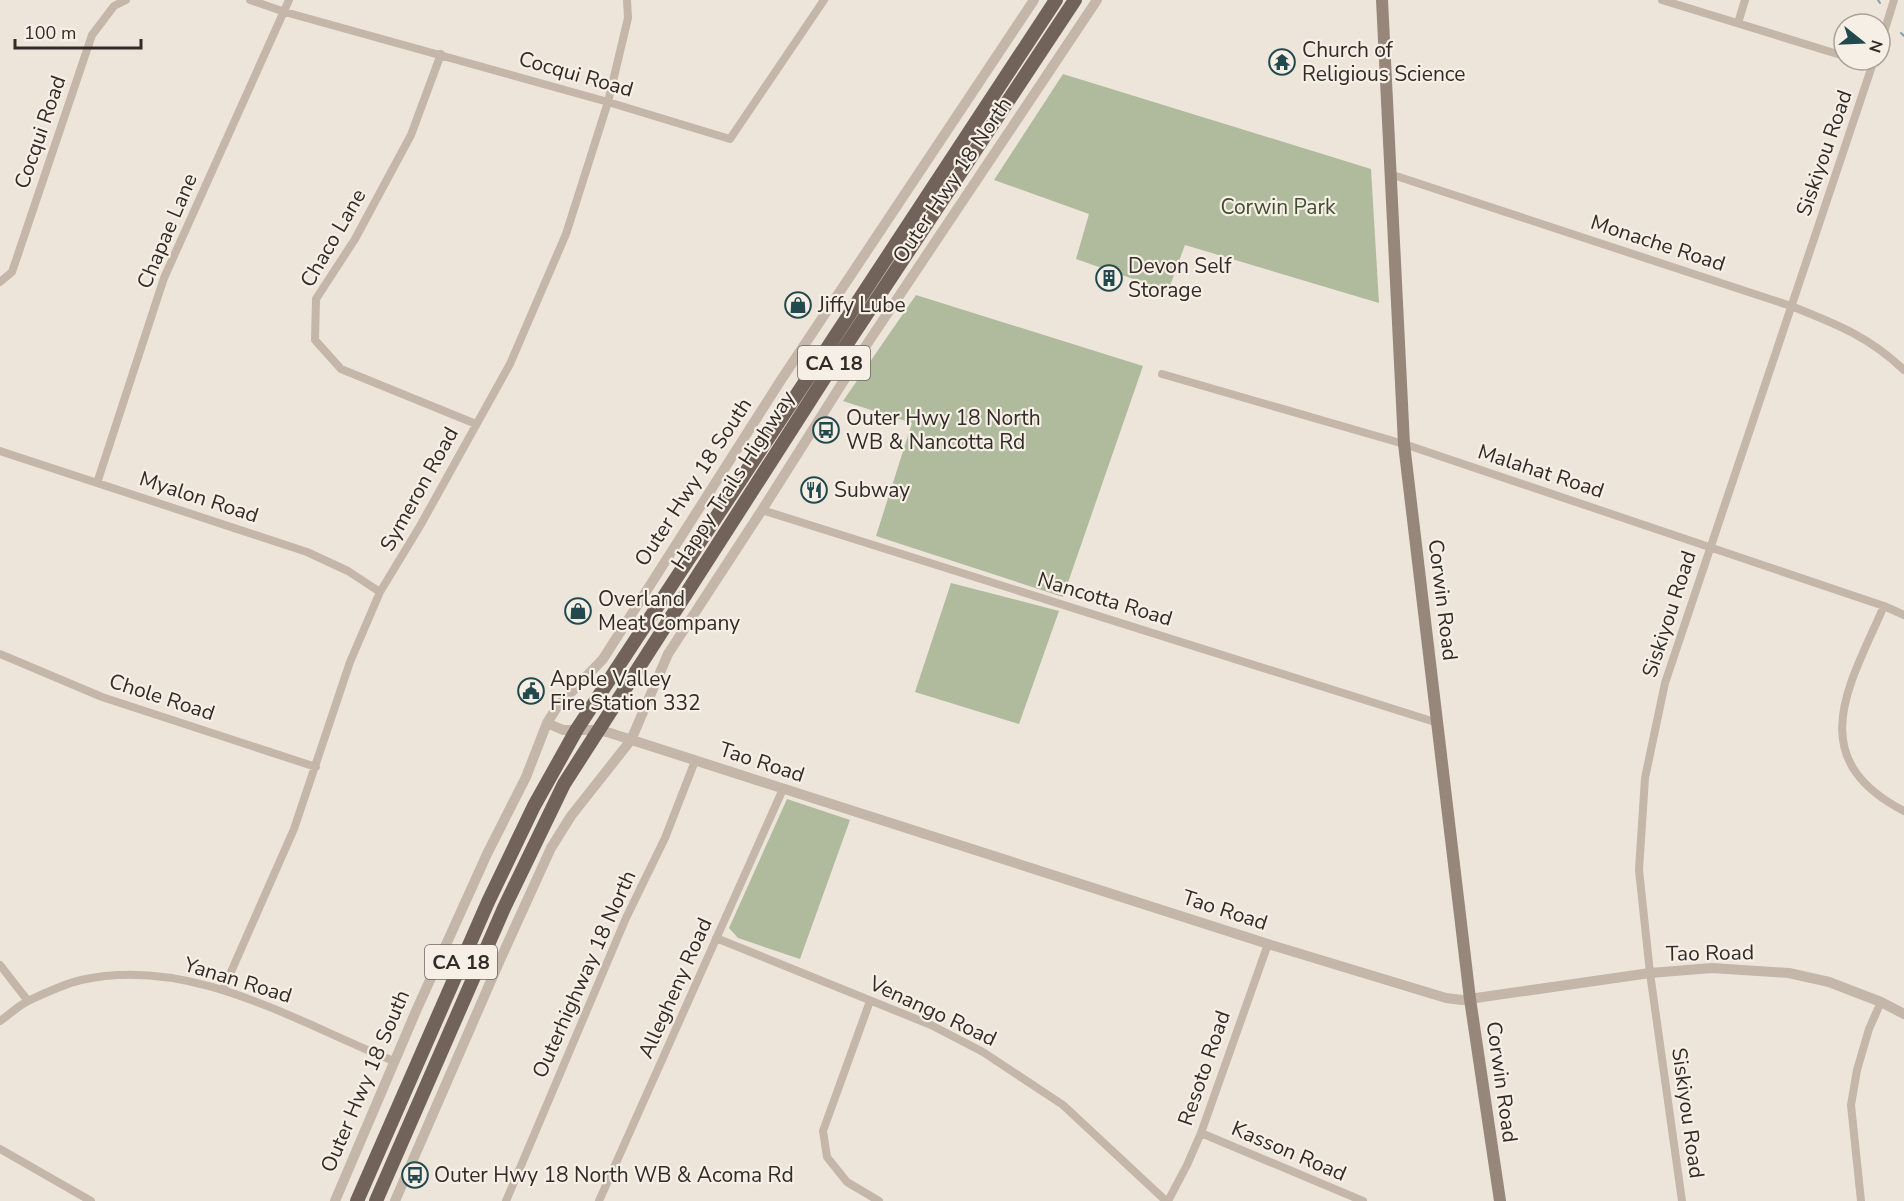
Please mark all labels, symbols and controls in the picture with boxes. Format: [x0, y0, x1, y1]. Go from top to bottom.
scale bar [15, 12, 141, 50]
north arrow [1832, 12, 1892, 72]
text: 100 m [24, 21, 76, 45]
place label: Church of Religious Science [1302, 36, 1466, 88]
text: N [1863, 37, 1888, 55]
street label: Cocqui Road [516, 44, 636, 104]
temple icon: Church of Religious Science [1267, 47, 1297, 77]
street label: Cocqui Road [8, 72, 72, 192]
street label: Siskiyou Road [1789, 86, 1859, 220]
street label: Outer Hwy 18 North [886, 91, 1018, 269]
street label: Chapae Lane [130, 169, 204, 293]
street label: Chaco Lane [294, 184, 372, 292]
park label: Corwin Park [1220, 193, 1336, 221]
street label: Monache Road [1587, 208, 1729, 278]
place label: Devon Self Storage [1128, 252, 1232, 304]
building icon: Devon Self Storage [1094, 263, 1124, 293]
shop icon: Jiffy Lube [783, 290, 813, 320]
place label: Jiffy Lube [817, 291, 906, 319]
road number: CA 18 [798, 346, 870, 380]
street label: Happy Trails Highway [665, 385, 801, 575]
street label: Outer Hwy 18 South [628, 392, 758, 572]
place label: Outer Hwy 18 North WB & Nancotta Rd [846, 404, 1041, 456]
bus stop icon: Outer Hwy 18 North WB & Nancotta Rd [811, 415, 841, 445]
street label: Symeron Road [373, 422, 465, 556]
street label: Malahat Road [1474, 437, 1608, 505]
street label: Myalon Road [136, 465, 262, 529]
restaurant icon: Subway [799, 475, 829, 505]
place label: Subway [834, 476, 910, 504]
street label: Corwin Road [1422, 538, 1464, 662]
street label: Siskiyou Road [1635, 547, 1703, 681]
street label: Nancotta Road [1034, 565, 1176, 633]
place label: Overland Meat Company [598, 585, 740, 637]
shop icon: Overland Meat Company [563, 596, 593, 626]
place label: Apple Valley Fire Station 332 [550, 665, 701, 717]
street label: Chole Road [106, 667, 218, 727]
public building icon: Apple Valley Fire Station 332 [516, 676, 546, 706]
street label: Tao Road [716, 735, 808, 789]
street label: Outerhighway 18 North [526, 866, 642, 1082]
street label: Tao Road [1179, 883, 1271, 937]
street label: Allegheny Road [631, 913, 719, 1063]
street label: Tao Road [1666, 938, 1754, 968]
road number: CA 18 [425, 945, 497, 979]
street label: Yanan Road [180, 950, 295, 1010]
street label: Venango Road [864, 969, 1001, 1053]
street label: Outer Hwy 18 South [314, 985, 416, 1177]
street label: Resoto Road [1171, 1007, 1237, 1129]
street label: Corwin Road [1480, 1020, 1524, 1144]
street label: Siskiyou Road [1665, 1046, 1711, 1180]
street label: Kasson Road [1227, 1114, 1351, 1188]
bus stop icon: Outer Hwy 18 North WB & Acoma Rd [400, 1160, 430, 1190]
place label: Outer Hwy 18 North WB & Acoma Rd [434, 1161, 794, 1189]

